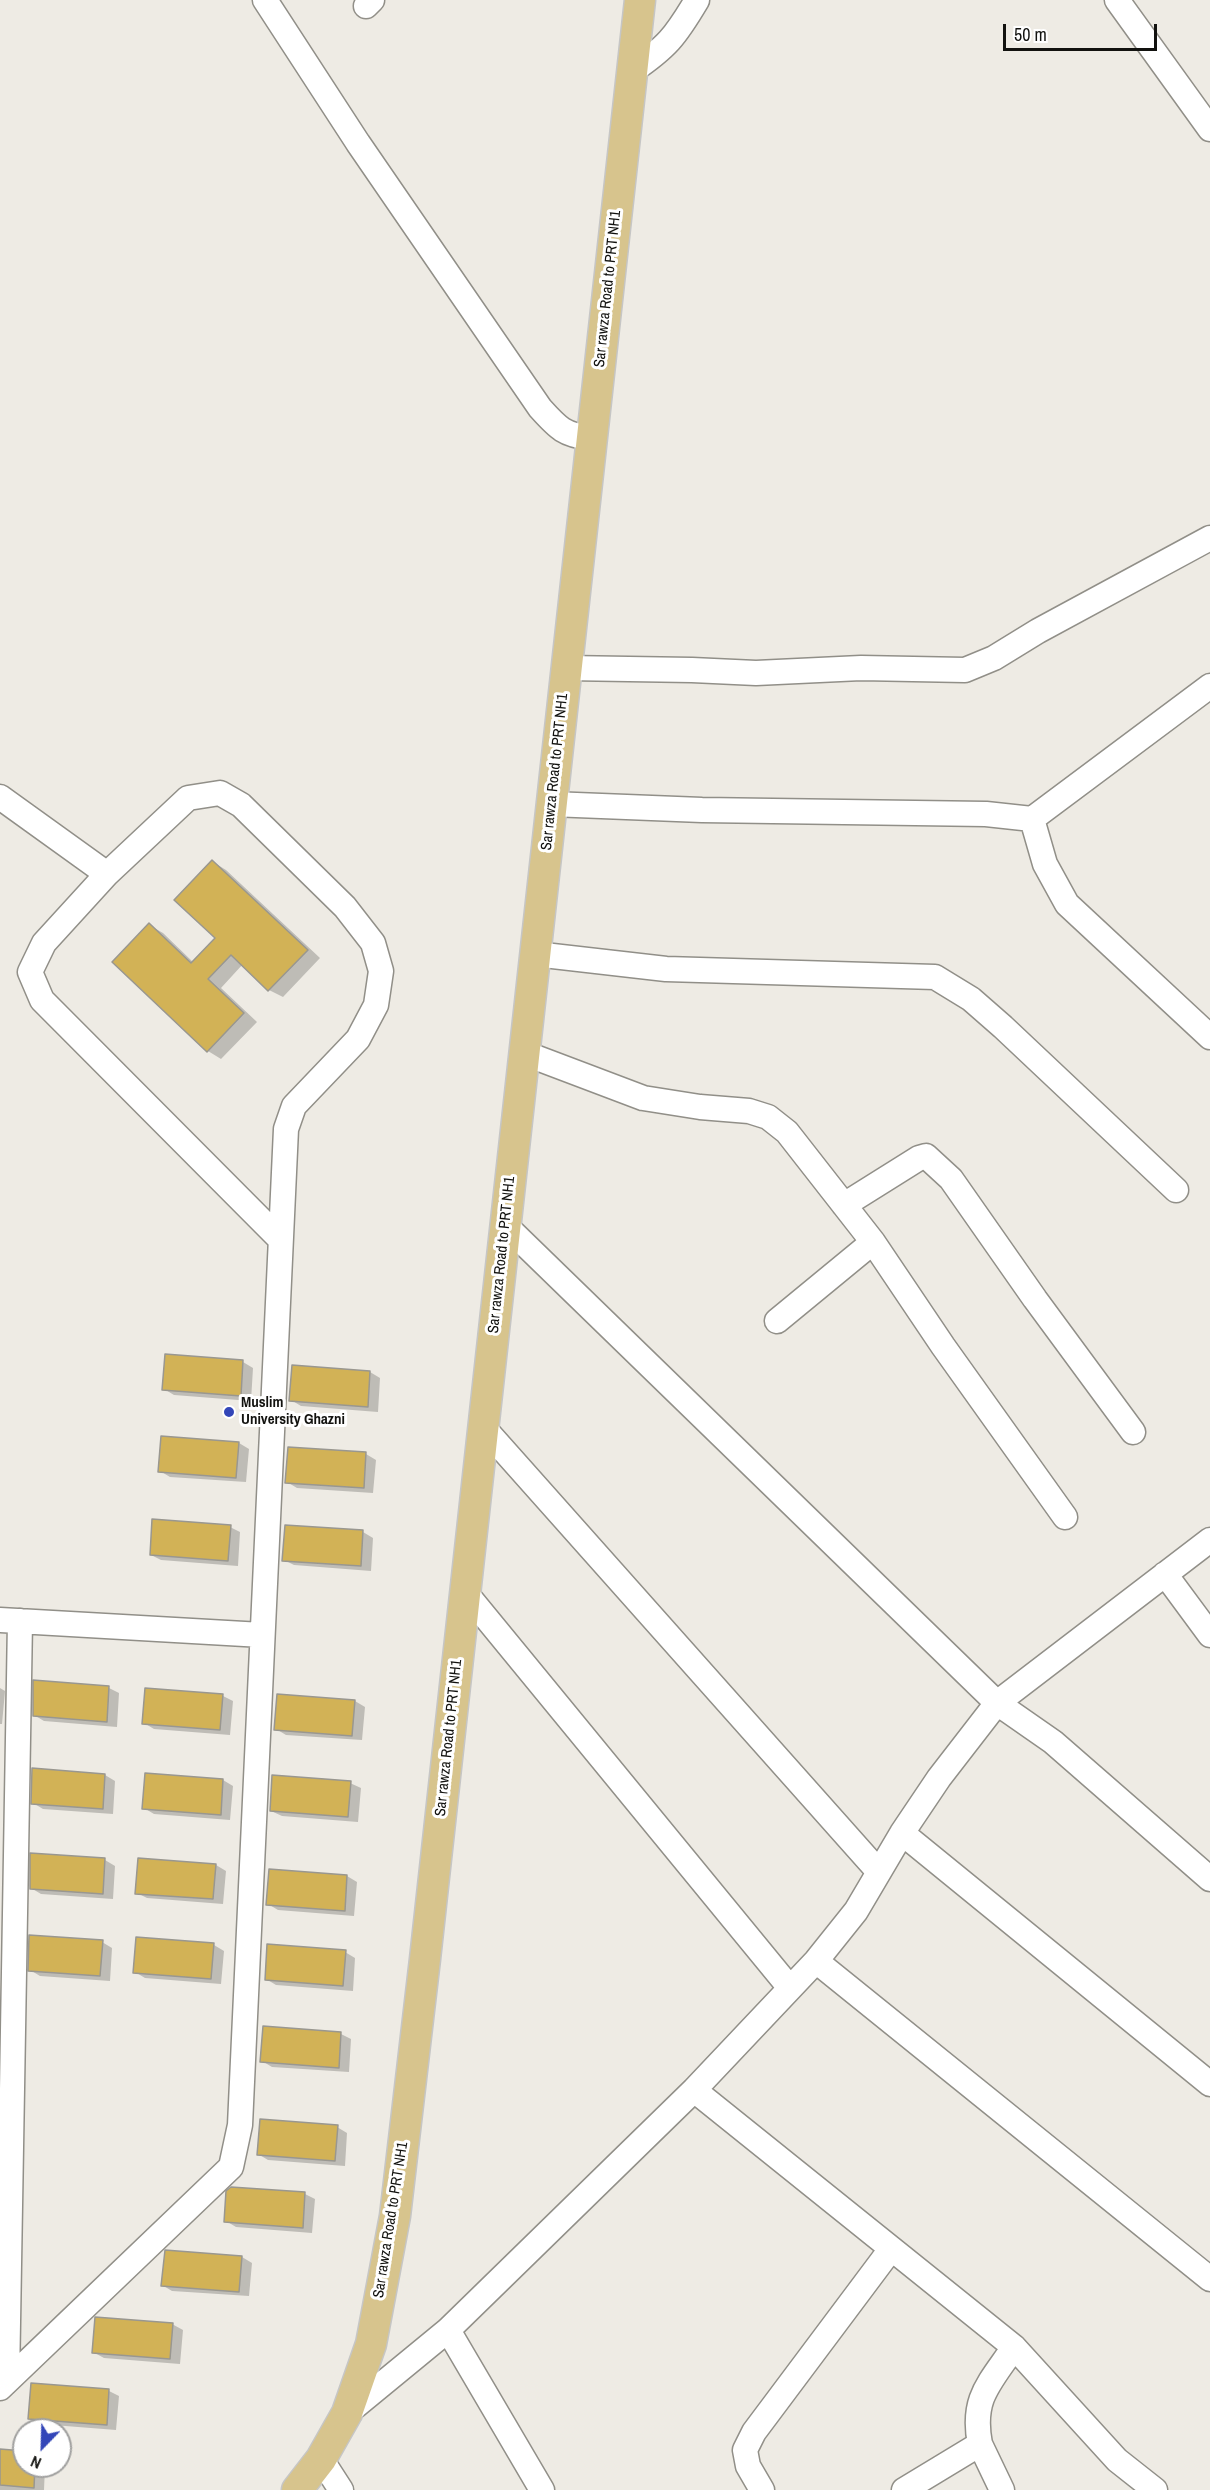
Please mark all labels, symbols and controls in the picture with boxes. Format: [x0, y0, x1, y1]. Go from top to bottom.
scale bar [1006, 12, 1160, 50]
text: 50 m [1014, 22, 1047, 47]
street label: Sar rawza Road to PRT NH1 [591, 210, 625, 368]
street label: Sar rawza Road to PRT NH1 [538, 693, 572, 851]
street label: Sar rawza Road to PRT NH1 [485, 1176, 519, 1334]
place label: Muslim University Ghazni [241, 1394, 345, 1429]
marker: Muslim University Ghazni [222, 1405, 236, 1419]
street label: Sar rawza Road to PRT NH1 [432, 1659, 466, 1817]
street label: Sar rawza Road to PRT NH1 [370, 2141, 412, 2299]
north arrow [12, 2418, 72, 2478]
text: N [27, 2451, 44, 2475]

